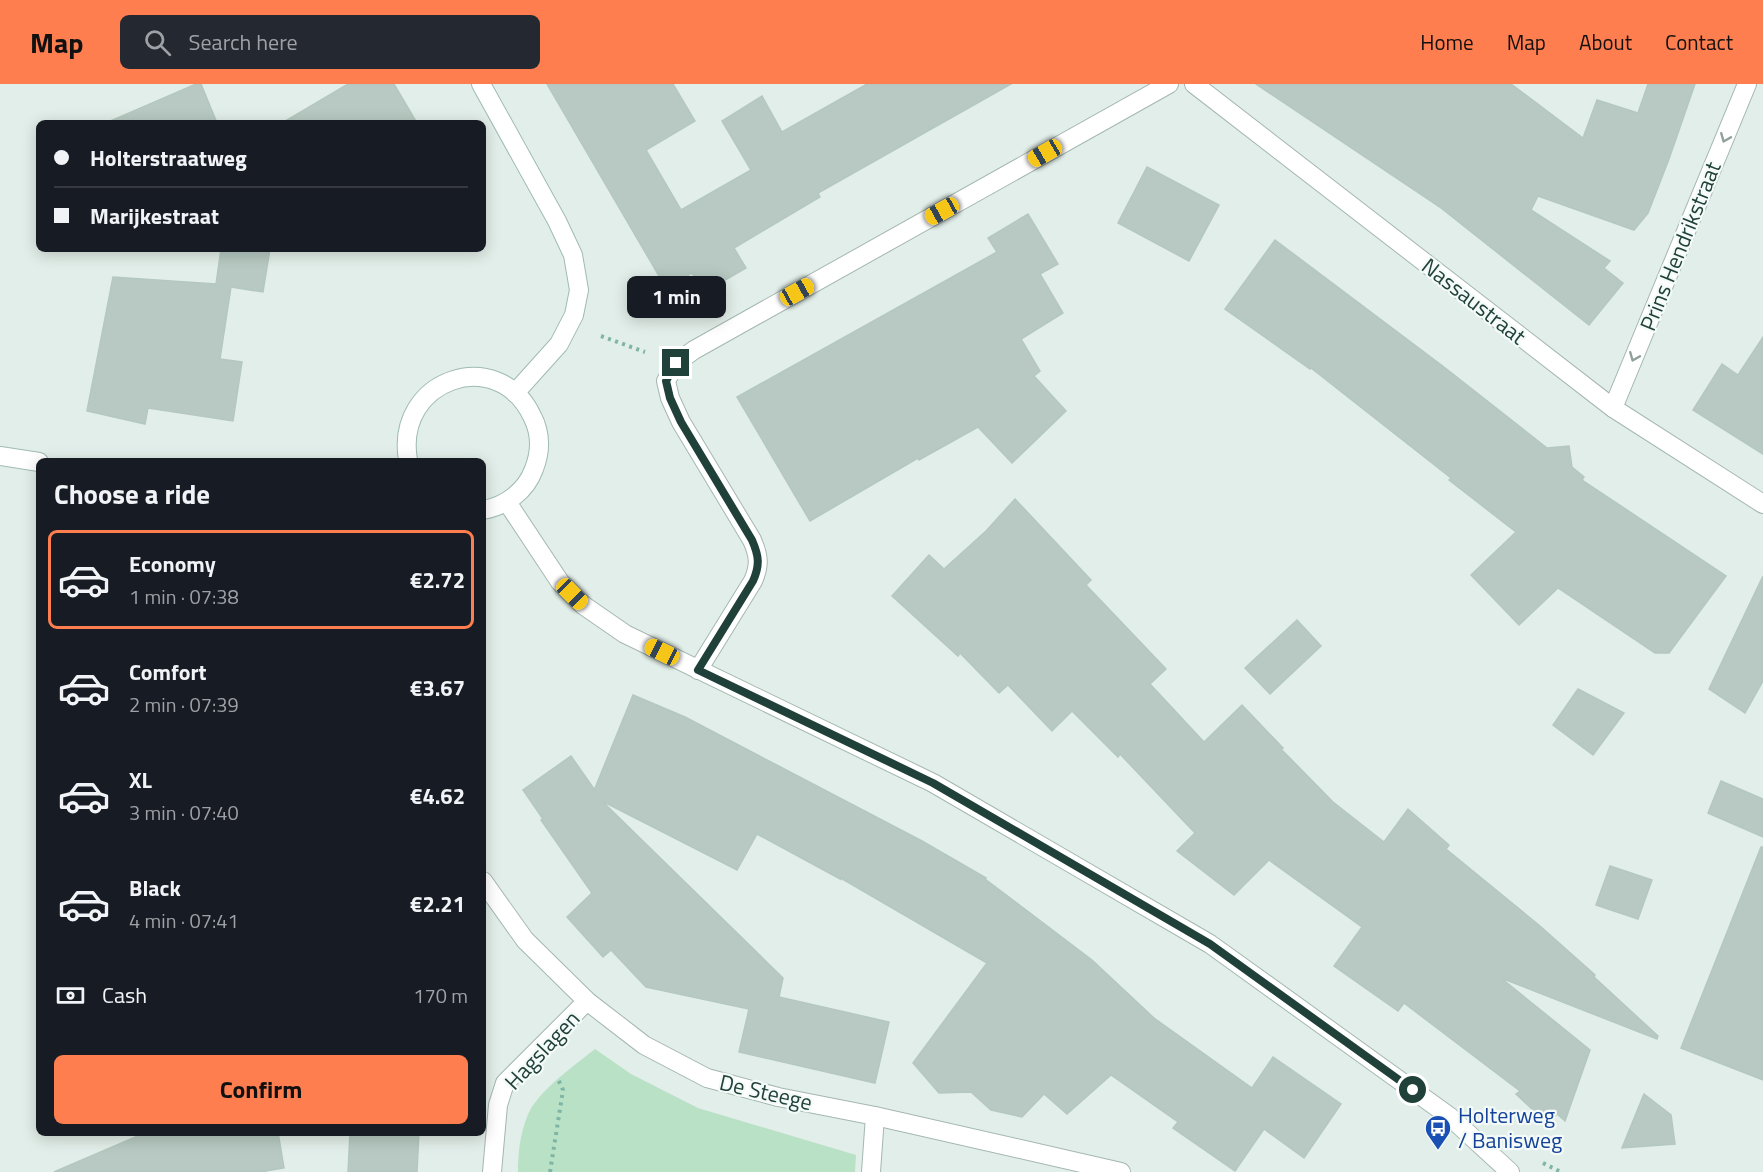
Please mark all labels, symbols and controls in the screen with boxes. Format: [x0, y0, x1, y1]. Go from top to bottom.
search box [120, 15, 540, 69]
text: Map [30, 21, 84, 64]
text: Search here [189, 25, 298, 59]
icon: search [141, 26, 174, 59]
text: Home [1420, 26, 1474, 58]
text: Map [1507, 26, 1546, 58]
text: About [1579, 26, 1632, 58]
text: Contact [1665, 26, 1733, 58]
one-way arrow [1720, 132, 1732, 143]
car [1025, 136, 1065, 170]
text: Holterstraatweg [90, 141, 247, 175]
street label: Prins Hendrikstraat [1631, 156, 1730, 336]
car [922, 194, 962, 228]
text: Marijkestraat [90, 199, 219, 233]
street label: Nassaustraat [1415, 249, 1534, 353]
car [777, 275, 817, 309]
callout: 1 min [626, 276, 726, 318]
text: 1 min [652, 281, 701, 312]
route end [662, 349, 689, 376]
one-way arrow [1629, 351, 1641, 362]
text: Choose a ride [54, 473, 210, 514]
text: Economy [129, 547, 216, 581]
icon: car [57, 553, 111, 607]
text: €2.72 [410, 563, 465, 597]
car [553, 575, 591, 613]
text: 1 min · 07:38 [129, 581, 239, 612]
car [642, 636, 682, 668]
text: Comfort [129, 655, 207, 689]
icon: car [57, 661, 111, 715]
text: €3.67 [410, 671, 465, 705]
text: 2 min · 07:39 [129, 689, 239, 720]
text: XL [129, 763, 152, 797]
icon: car [57, 769, 111, 823]
text: €4.62 [410, 779, 465, 813]
text: 3 min · 07:40 [129, 797, 239, 828]
text: Black [129, 871, 181, 905]
icon: car [57, 877, 111, 931]
text: €2.21 [410, 887, 465, 921]
text: 4 min · 07:41 [129, 905, 239, 936]
text: Cash [102, 978, 147, 1012]
icon: cash [54, 979, 87, 1012]
text: 170 m [413, 980, 468, 1011]
street label: Hagslagen [496, 1003, 588, 1097]
button: Confirm [54, 1055, 468, 1124]
street label: De Steege [716, 1065, 816, 1119]
route start [1399, 1076, 1426, 1103]
place label: Holterweg / Banisweg [1458, 1098, 1562, 1157]
bus stop icon: Holterweg / Banisweg [1423, 1113, 1453, 1151]

